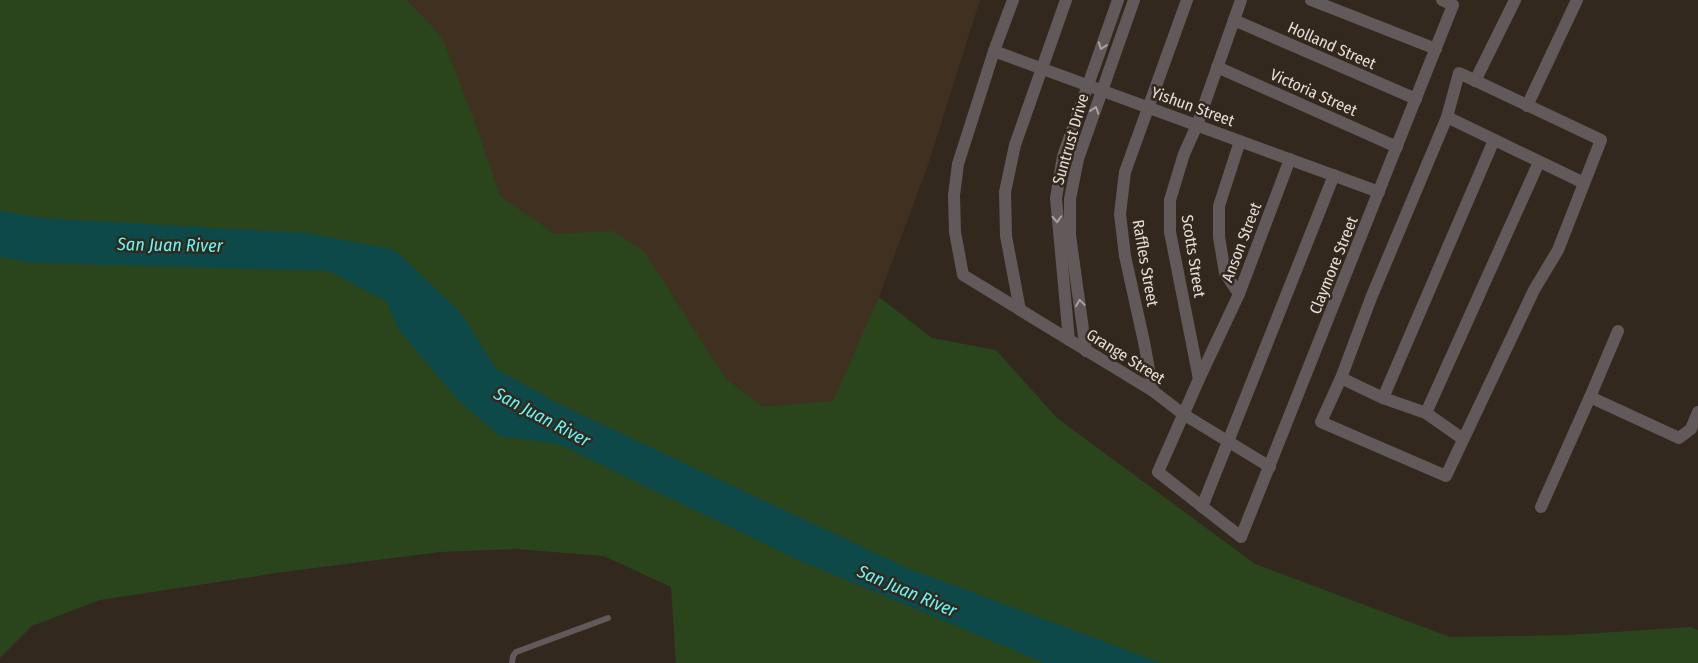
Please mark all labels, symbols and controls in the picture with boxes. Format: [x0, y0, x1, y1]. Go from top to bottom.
street label: Holland Street [1285, 18, 1379, 74]
one-way arrow [1098, 41, 1108, 50]
street label: Victoria Street [1267, 65, 1361, 120]
street label: Yishun Street [1149, 83, 1238, 131]
street label: Suntrust Drive [1048, 91, 1093, 187]
one-way arrow [1089, 106, 1099, 114]
street label: Anson Street [1218, 199, 1266, 285]
street label: Scotts Street [1178, 213, 1210, 299]
street label: Claymore Street [1305, 213, 1362, 317]
one-way arrow [1052, 215, 1063, 223]
street label: Raffles Street [1129, 218, 1163, 309]
water label: San Juan River [116, 233, 224, 257]
one-way arrow [1075, 298, 1086, 306]
street label: Grange Street [1083, 325, 1169, 388]
water label: San Juan River [489, 382, 595, 452]
water label: San Juan River [853, 560, 961, 622]

